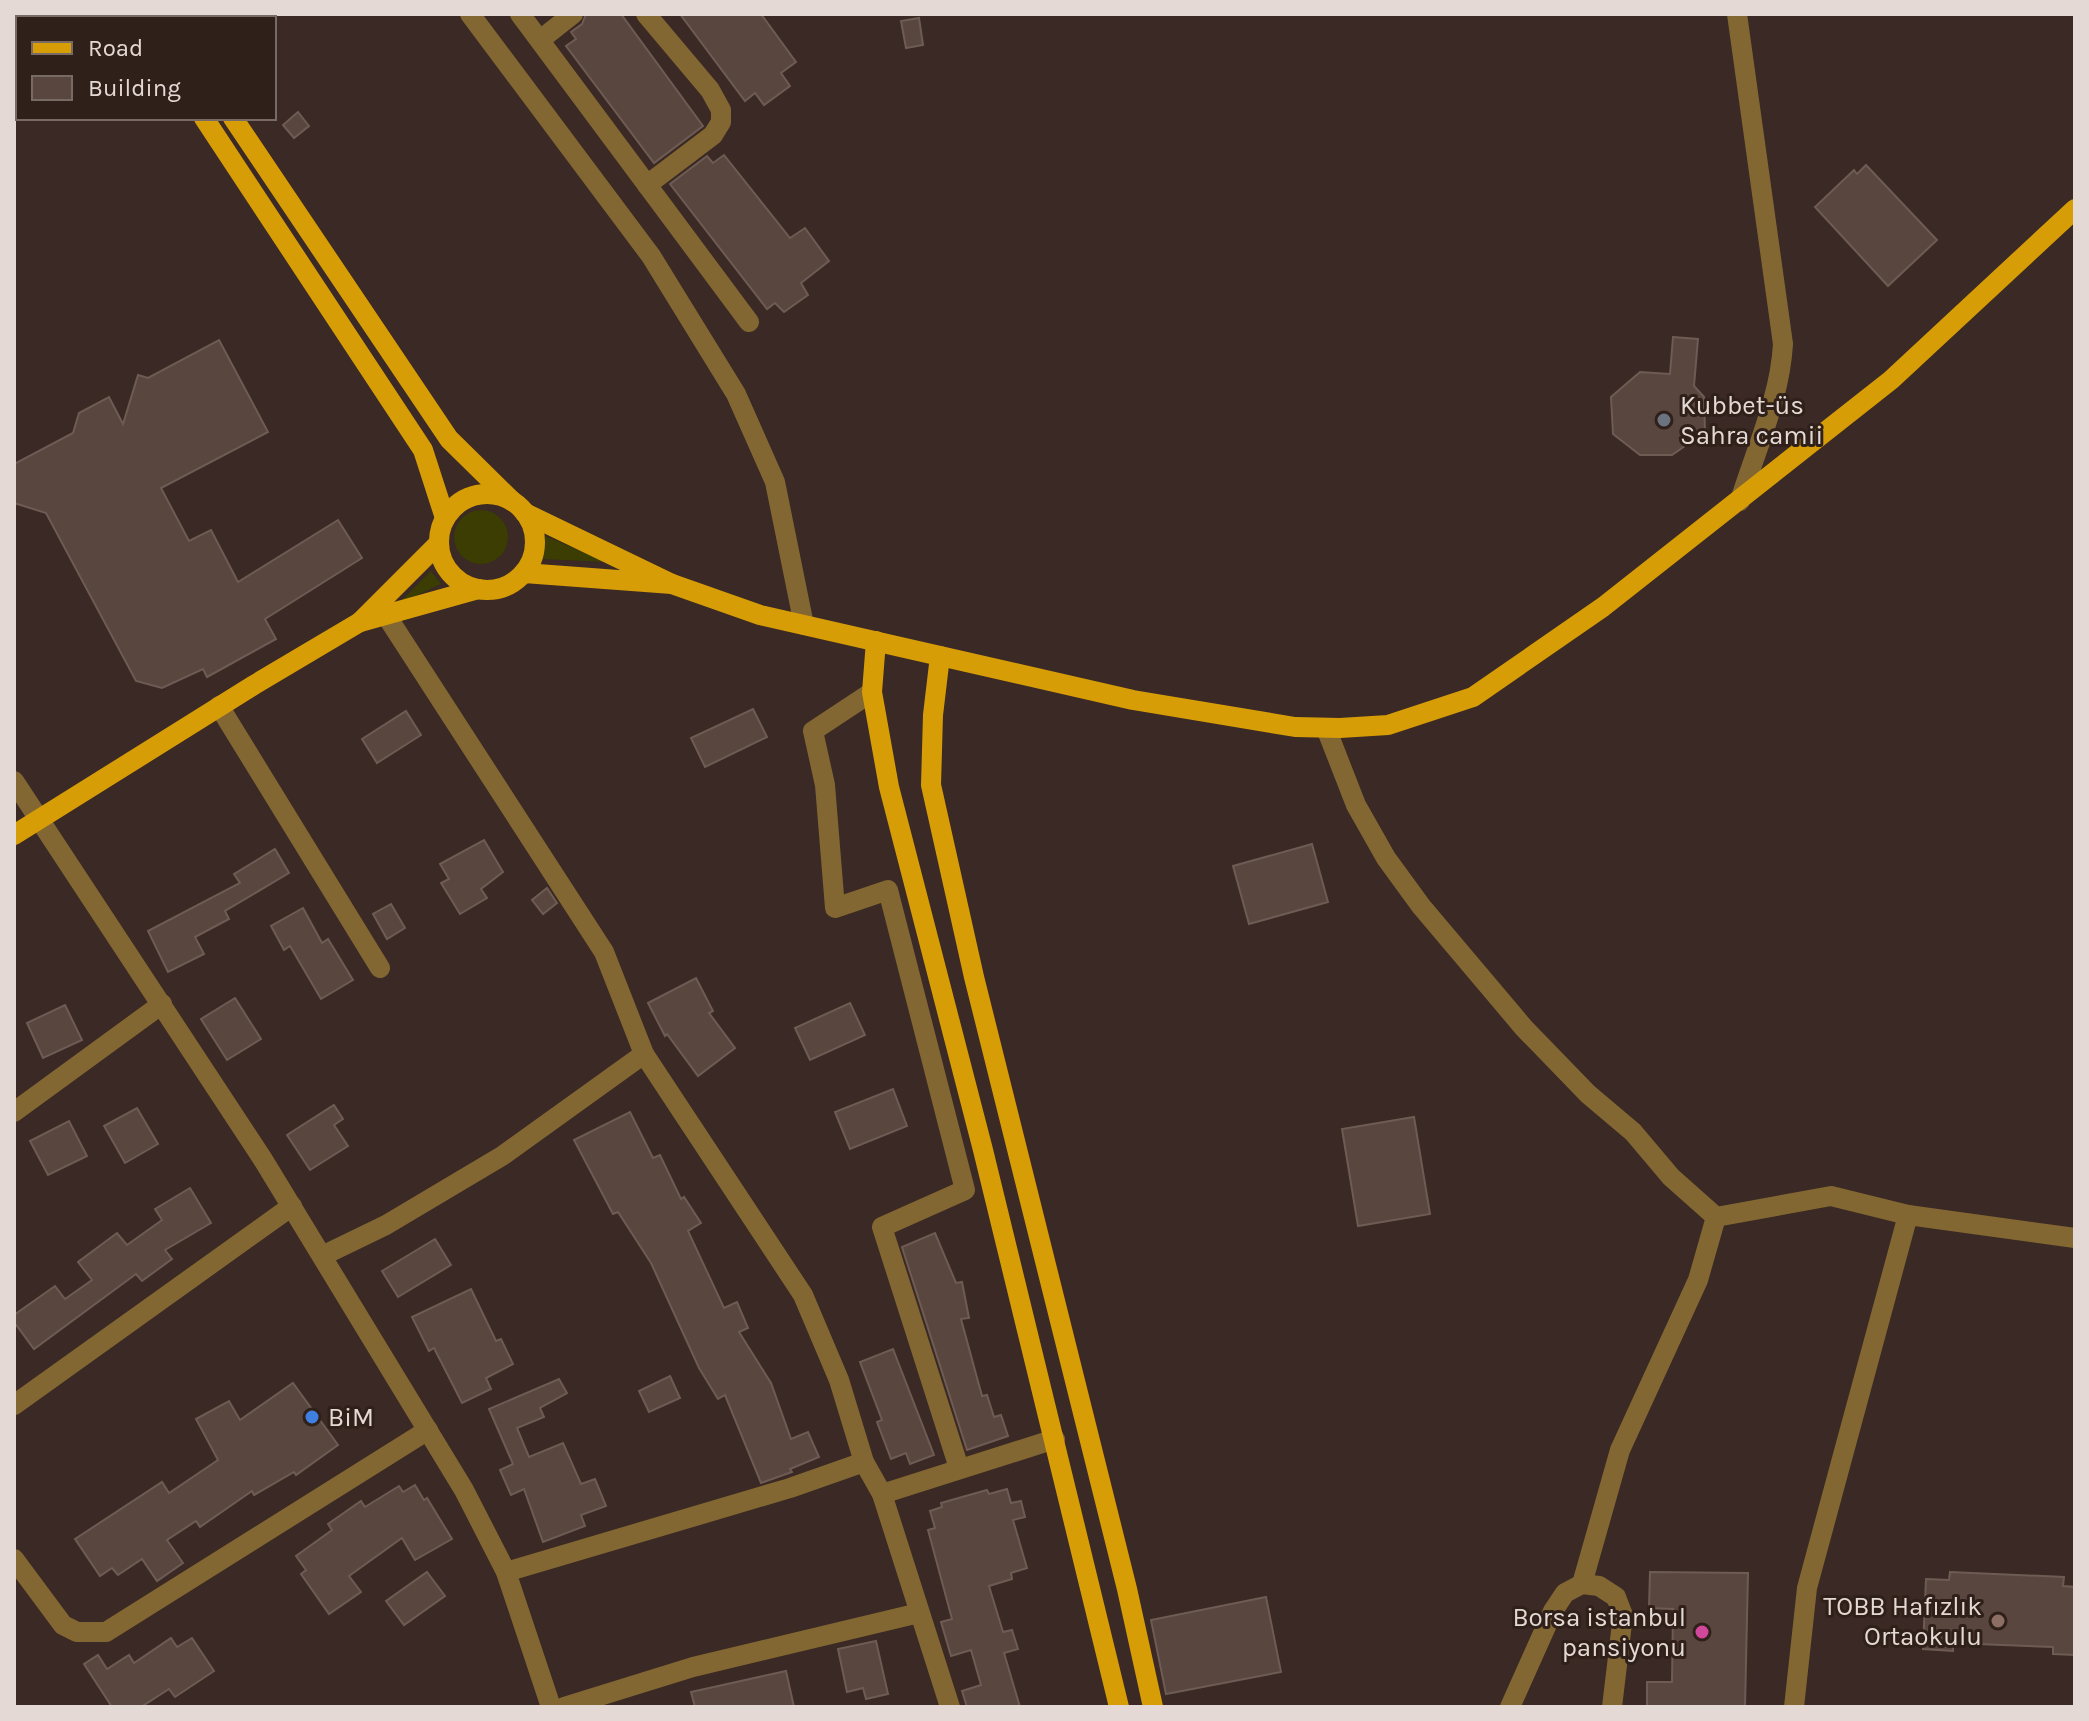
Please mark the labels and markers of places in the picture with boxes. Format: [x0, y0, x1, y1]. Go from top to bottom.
place label: Kubbet-üs Sahra camii [1680, 390, 1823, 451]
marker: Kubbet-üs Sahra camii [1655, 411, 1673, 429]
place label: BiM [328, 1402, 374, 1433]
marker: BiM [303, 1408, 321, 1426]
place label: TOBB Hafızlık Ortaokulu [1823, 1591, 1982, 1652]
place label: Borsa istanbul pansiyonu [1512, 1602, 1686, 1663]
marker: TOBB Hafızlık Ortaokulu [1989, 1612, 2007, 1630]
marker: Borsa istanbul pansiyonu [1693, 1623, 1711, 1641]

